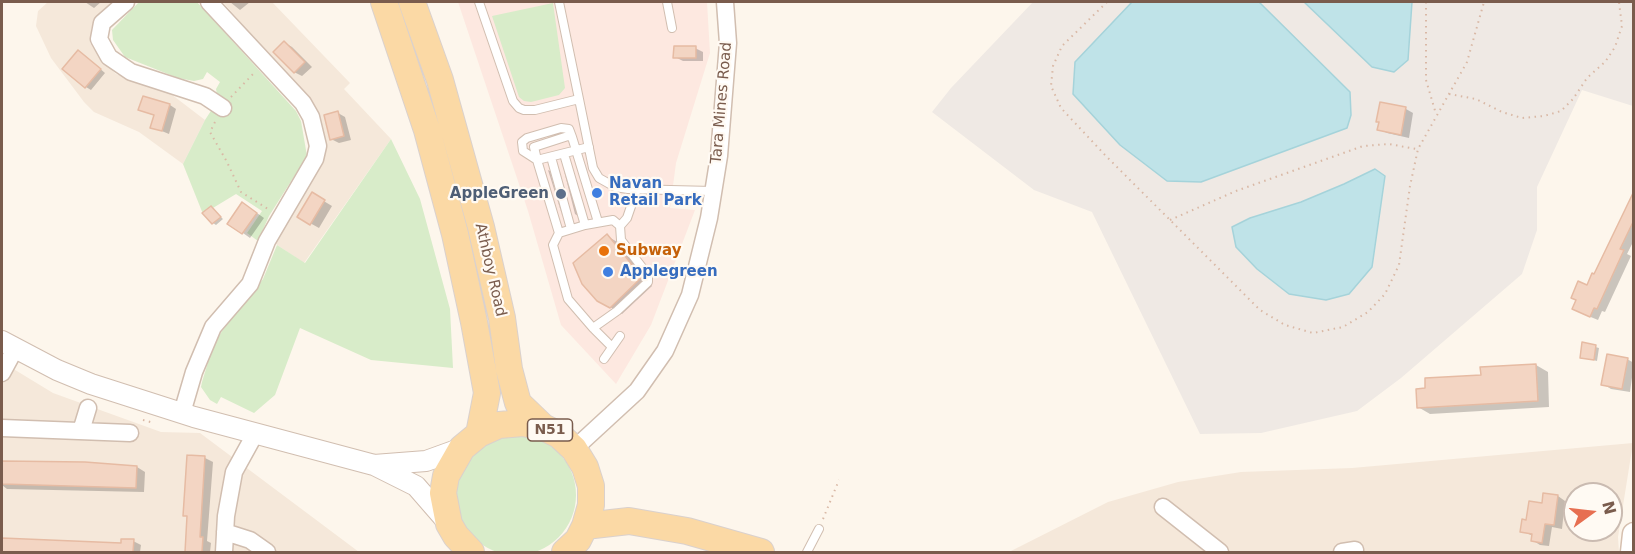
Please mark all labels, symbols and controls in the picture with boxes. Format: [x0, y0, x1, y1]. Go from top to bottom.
street label: Tara Mines Road [708, 41, 736, 165]
place label: Navan Retail Park [609, 175, 702, 210]
place label: AppleGreen [450, 185, 549, 203]
marker: Navan Retail Park [590, 186, 604, 200]
marker: AppleGreen [554, 187, 568, 201]
street label: Athboy Road [471, 222, 509, 318]
place label: Subway [616, 242, 682, 260]
marker: Subway [597, 244, 611, 258]
place label: Applegreen [620, 263, 718, 281]
marker: Applegreen [601, 265, 615, 279]
road number: N51 [528, 419, 572, 441]
north arrow [1563, 482, 1623, 542]
text: N [1598, 499, 1620, 517]

